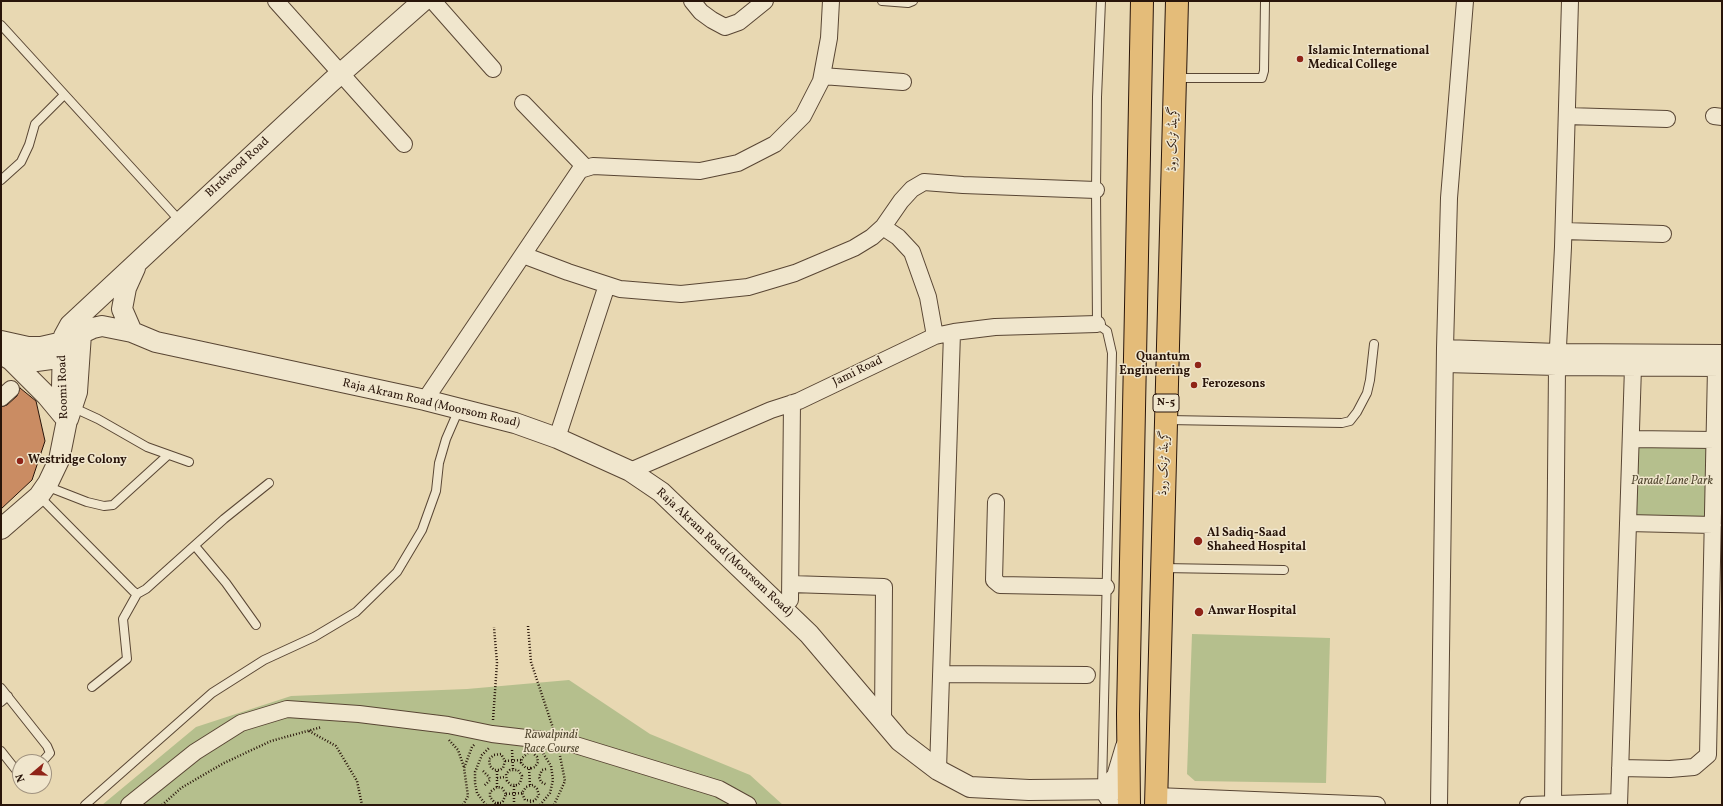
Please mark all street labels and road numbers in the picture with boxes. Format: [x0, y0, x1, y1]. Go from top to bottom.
street label: گرینڈ ٹرنک روڈ [1166, 106, 1182, 172]
street label: BIrdwood Road [203, 135, 273, 201]
street label: Jami Road [831, 354, 885, 390]
street label: Roomi Road [56, 355, 72, 419]
street label: Raja Akram Road (Moorsom Road) [341, 377, 521, 431]
road number: N-5 [1153, 394, 1179, 412]
street label: گرینڈ ٹرنک روڈ [1157, 430, 1173, 496]
street label: Raja Akram Road (Moorsom Road) [653, 486, 795, 620]

